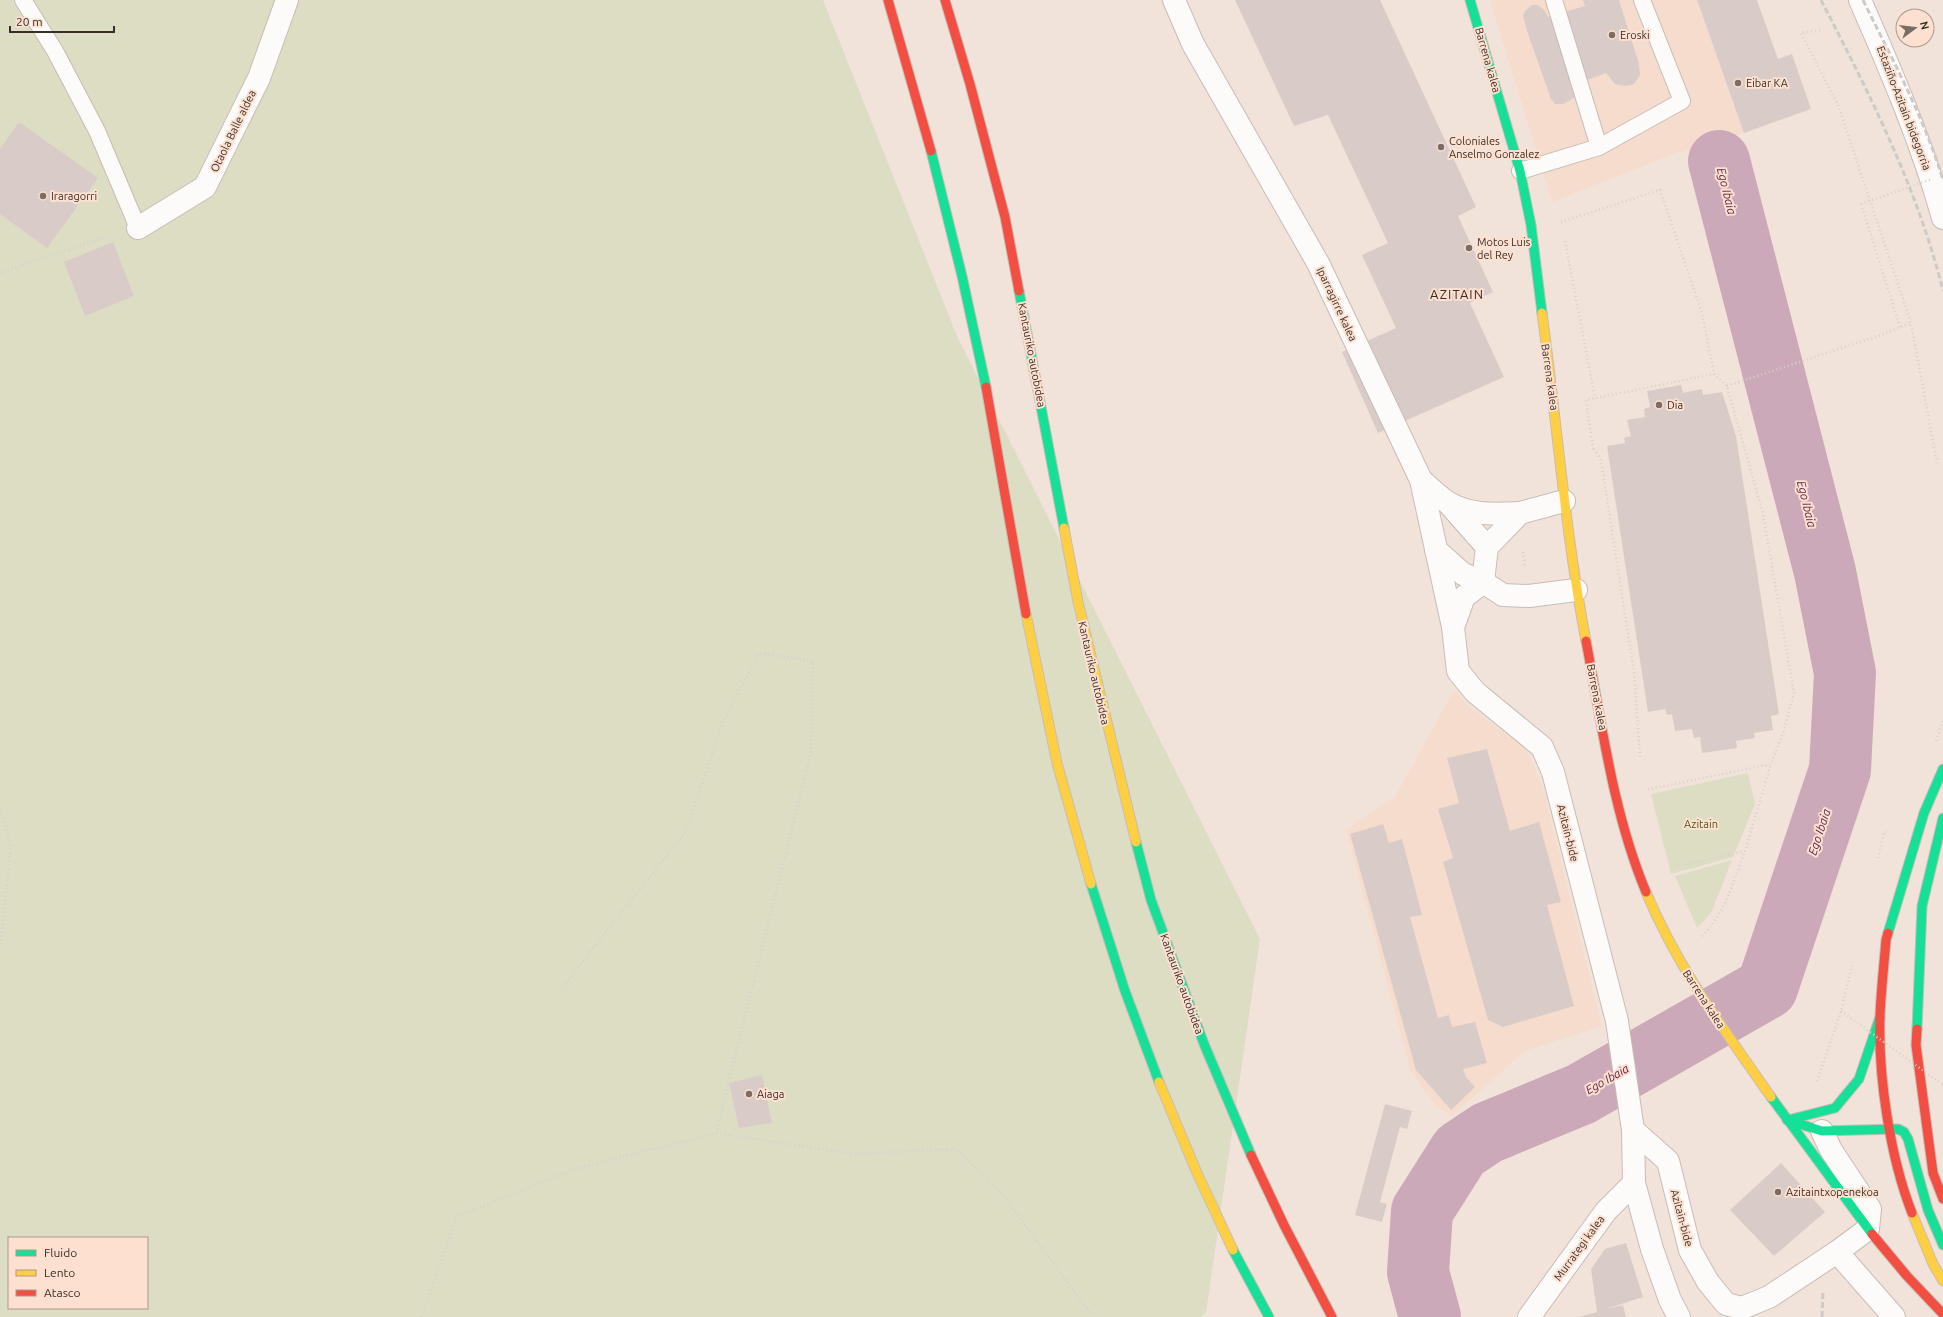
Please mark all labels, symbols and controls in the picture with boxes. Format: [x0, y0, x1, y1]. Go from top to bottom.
scale bar [10, 8, 114, 34]
north arrow [1895, 8, 1935, 48]
text: 20 m [16, 15, 43, 28]
text: N [1918, 20, 1932, 31]
street label: Barrena kalea [1473, 26, 1503, 94]
place label: Eroski [1620, 29, 1650, 41]
marker: Eroski [1607, 30, 1617, 40]
street label: Estaziño-Azitain bidegorria [1875, 44, 1933, 172]
place label: Eibar KA [1746, 77, 1789, 89]
marker: Eibar KA [1733, 78, 1743, 88]
street label: Otaola Balle aldea [208, 88, 258, 174]
place label: Coloniales Anselmo Gonzalez [1449, 135, 1539, 160]
marker: Coloniales Anselmo Gonzalez [1436, 142, 1446, 152]
water label: Ego Ibaia [1715, 166, 1739, 216]
place label: Iraragorri [51, 190, 97, 202]
marker: Iraragorri [38, 191, 48, 201]
place label: Motos Luis del Rey [1477, 236, 1531, 261]
marker: Motos Luis del Rey [1464, 243, 1474, 253]
street label: Iparragirre kalea [1315, 265, 1359, 343]
district label: AZITAIN [1430, 287, 1484, 301]
street label: Kantauriko autobidea [1016, 302, 1048, 408]
street label: Barrena kalea [1539, 343, 1561, 411]
place label: Dia [1667, 399, 1683, 411]
marker: Dia [1654, 400, 1664, 410]
water label: Ego Ibaia [1795, 479, 1819, 529]
street label: Kantauriko autobidea [1076, 620, 1112, 726]
street label: Barrena kalea [1585, 663, 1609, 731]
street label: Azitain-bide [1555, 803, 1581, 863]
water label: Ego Ibaia [1805, 807, 1833, 857]
park label: Azitain [1684, 818, 1718, 830]
street label: Kantauriko autobidea [1158, 932, 1206, 1036]
street label: Barrena kalea [1681, 968, 1727, 1030]
water label: Ego Ibaia [1583, 1061, 1631, 1097]
place label: Aiaga [757, 1088, 784, 1100]
marker: Aiaga [744, 1089, 754, 1099]
place label: Azitaintxopenekoa [1786, 1186, 1879, 1198]
marker: Azitaintxopenekoa [1773, 1187, 1783, 1197]
street label: Azitain-bide [1669, 1188, 1695, 1248]
street label: Murrategi kalea [1551, 1213, 1607, 1283]
legend [8, 1237, 148, 1309]
text: Fluido [44, 1246, 77, 1259]
text: Lento [44, 1266, 75, 1279]
text: Atasco [44, 1286, 80, 1299]

